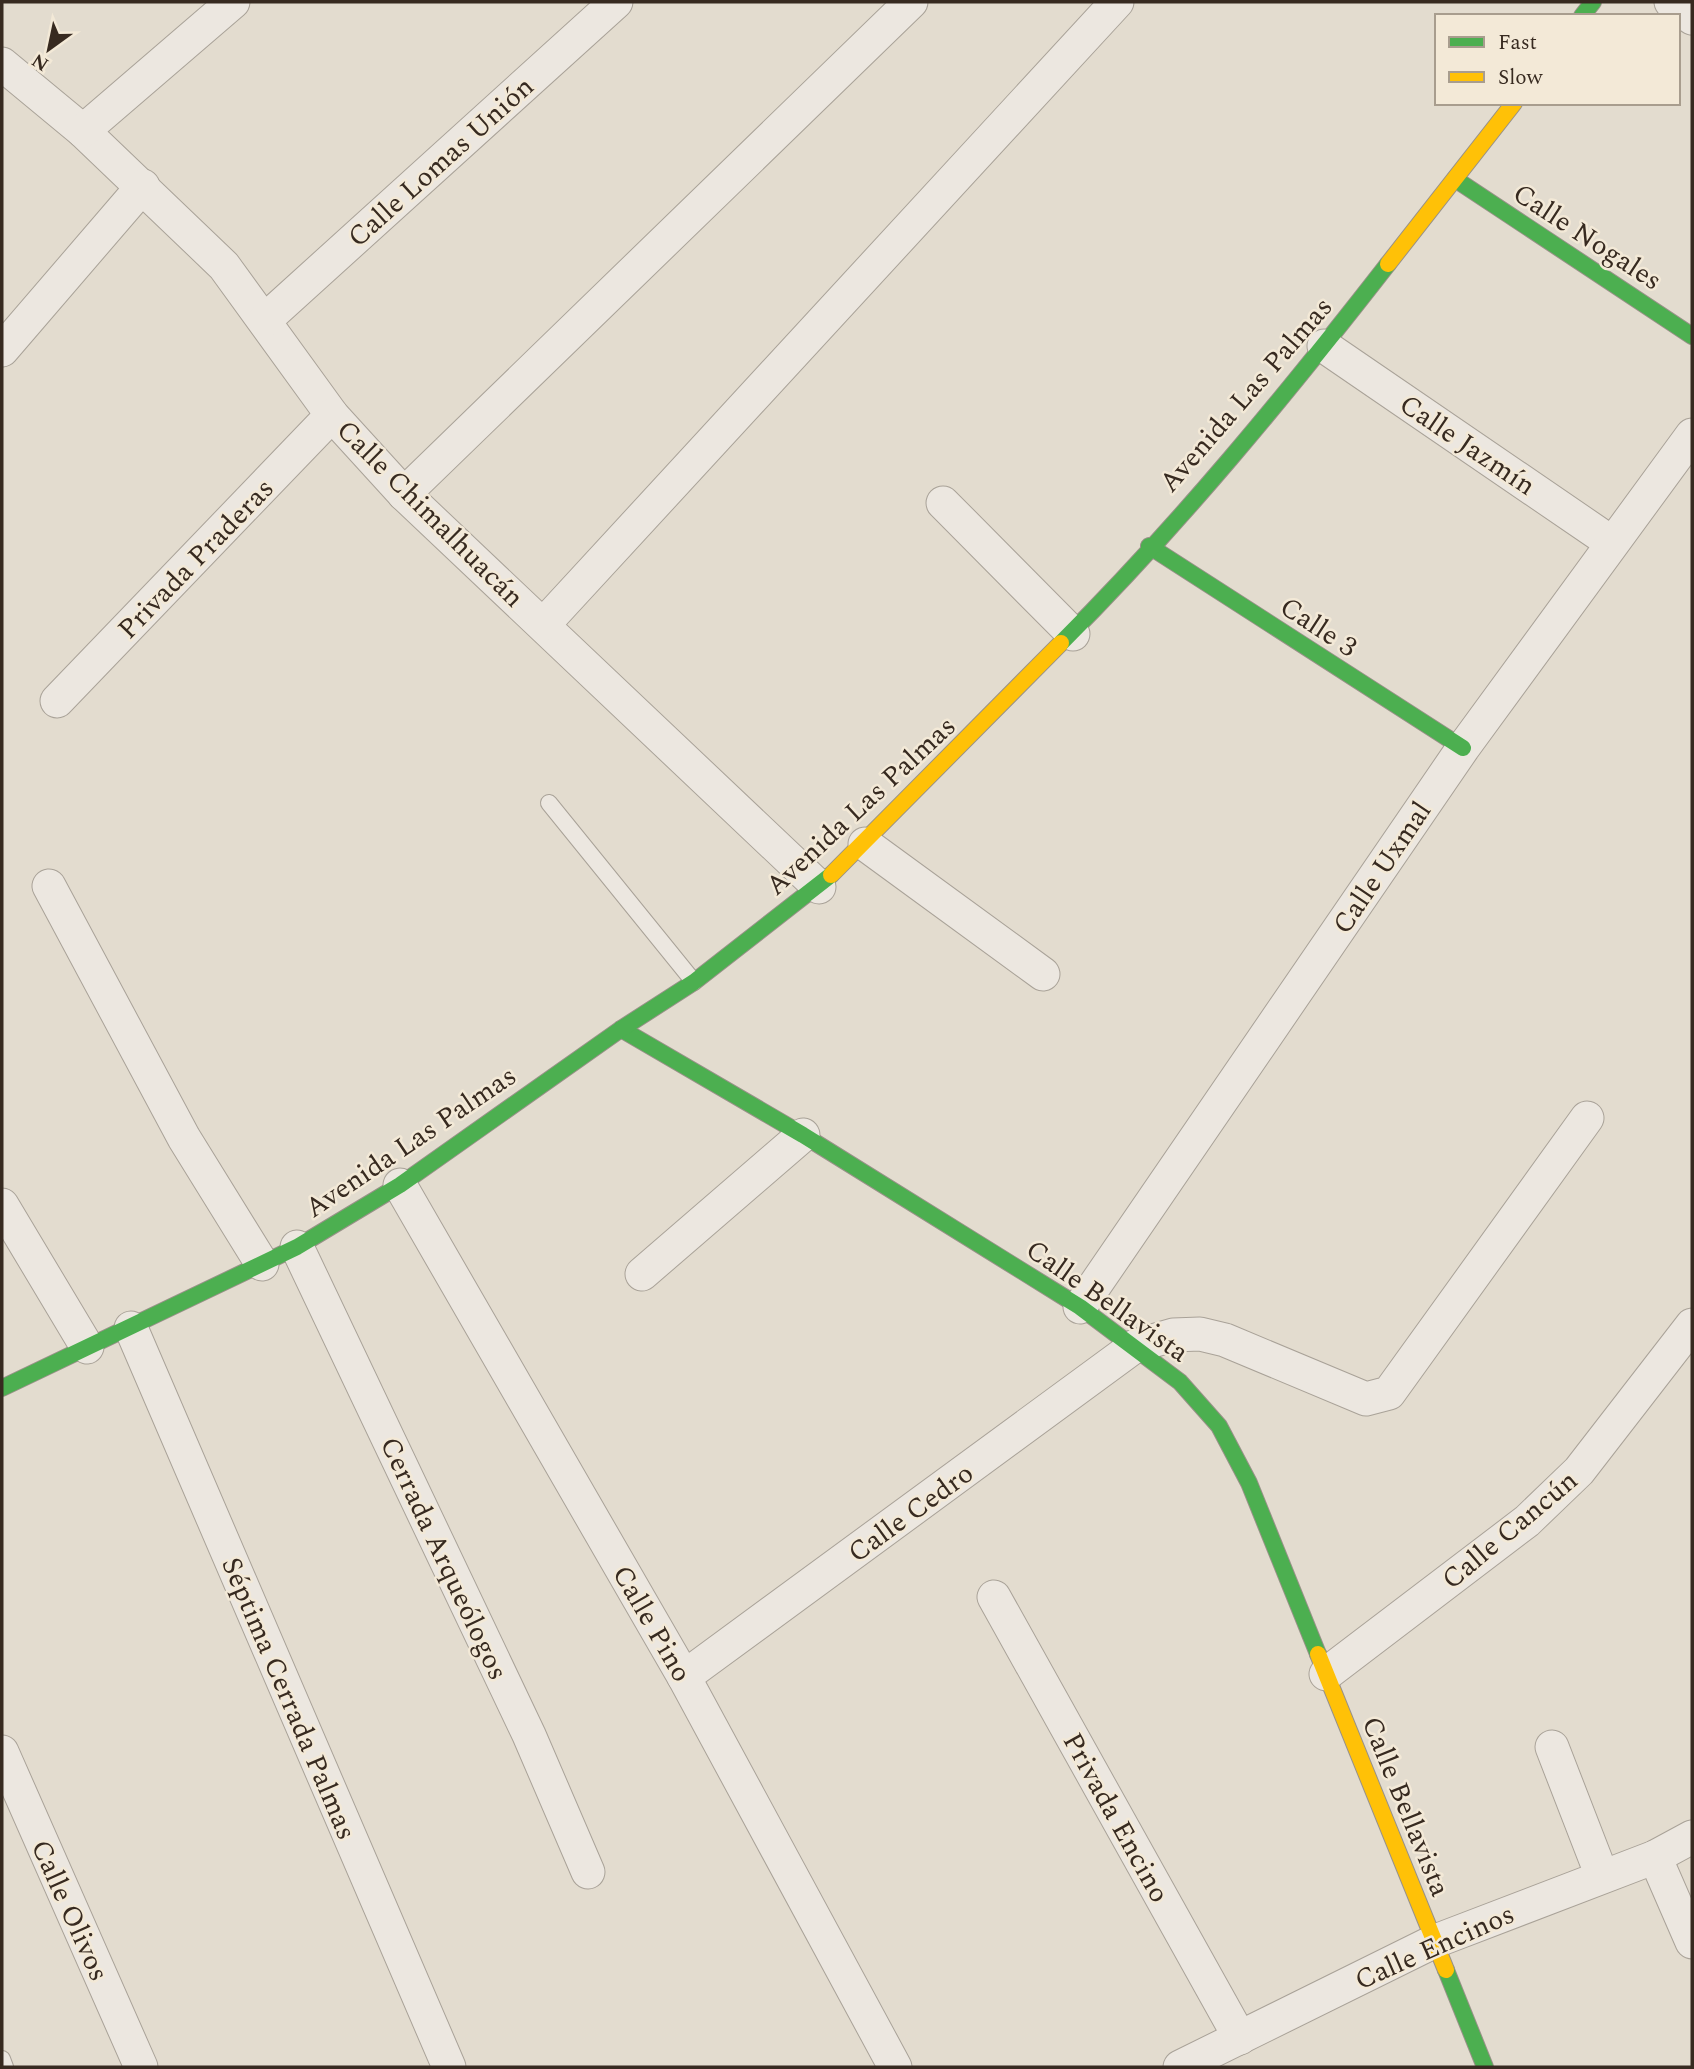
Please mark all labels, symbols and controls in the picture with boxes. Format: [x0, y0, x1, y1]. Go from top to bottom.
north arrow [14, 14, 84, 84]
legend [1435, 14, 1680, 105]
text: Fast [1498, 27, 1537, 59]
text: N [26, 46, 55, 78]
text: Slow [1498, 62, 1544, 94]
street label: Calle Lomas Unión [338, 66, 544, 258]
street label: Calle Nogales [1504, 173, 1671, 302]
street label: Avenida Las Palmas [1149, 288, 1344, 502]
street label: Calle Jazmín [1390, 384, 1544, 507]
street label: Calle Chimalhuacán [326, 410, 534, 618]
street label: Privada Praderas [108, 469, 284, 650]
street label: Calle 3 [1271, 586, 1365, 668]
street label: Avenida Las Palmas [756, 706, 966, 906]
street label: Calle Uxmal [1322, 793, 1443, 943]
street label: Avenida Las Palmas [296, 1055, 525, 1229]
street label: Calle Bellavista [1017, 1229, 1198, 1374]
street label: Cerrada Arqueólogos [368, 1430, 519, 1687]
street label: Calle Cedro [839, 1453, 983, 1574]
street label: Calle Cancún [1432, 1460, 1588, 1600]
street label: Séptima Cerrada Palmas [210, 1551, 368, 1847]
street label: Calle Pino [601, 1557, 703, 1690]
street label: Calle Bellavista [1350, 1710, 1461, 1903]
street label: Privada Encino [1051, 1725, 1180, 1911]
street label: Calle Olivos [19, 1833, 120, 1988]
street label: Calle Encinos [1348, 1893, 1522, 2002]

